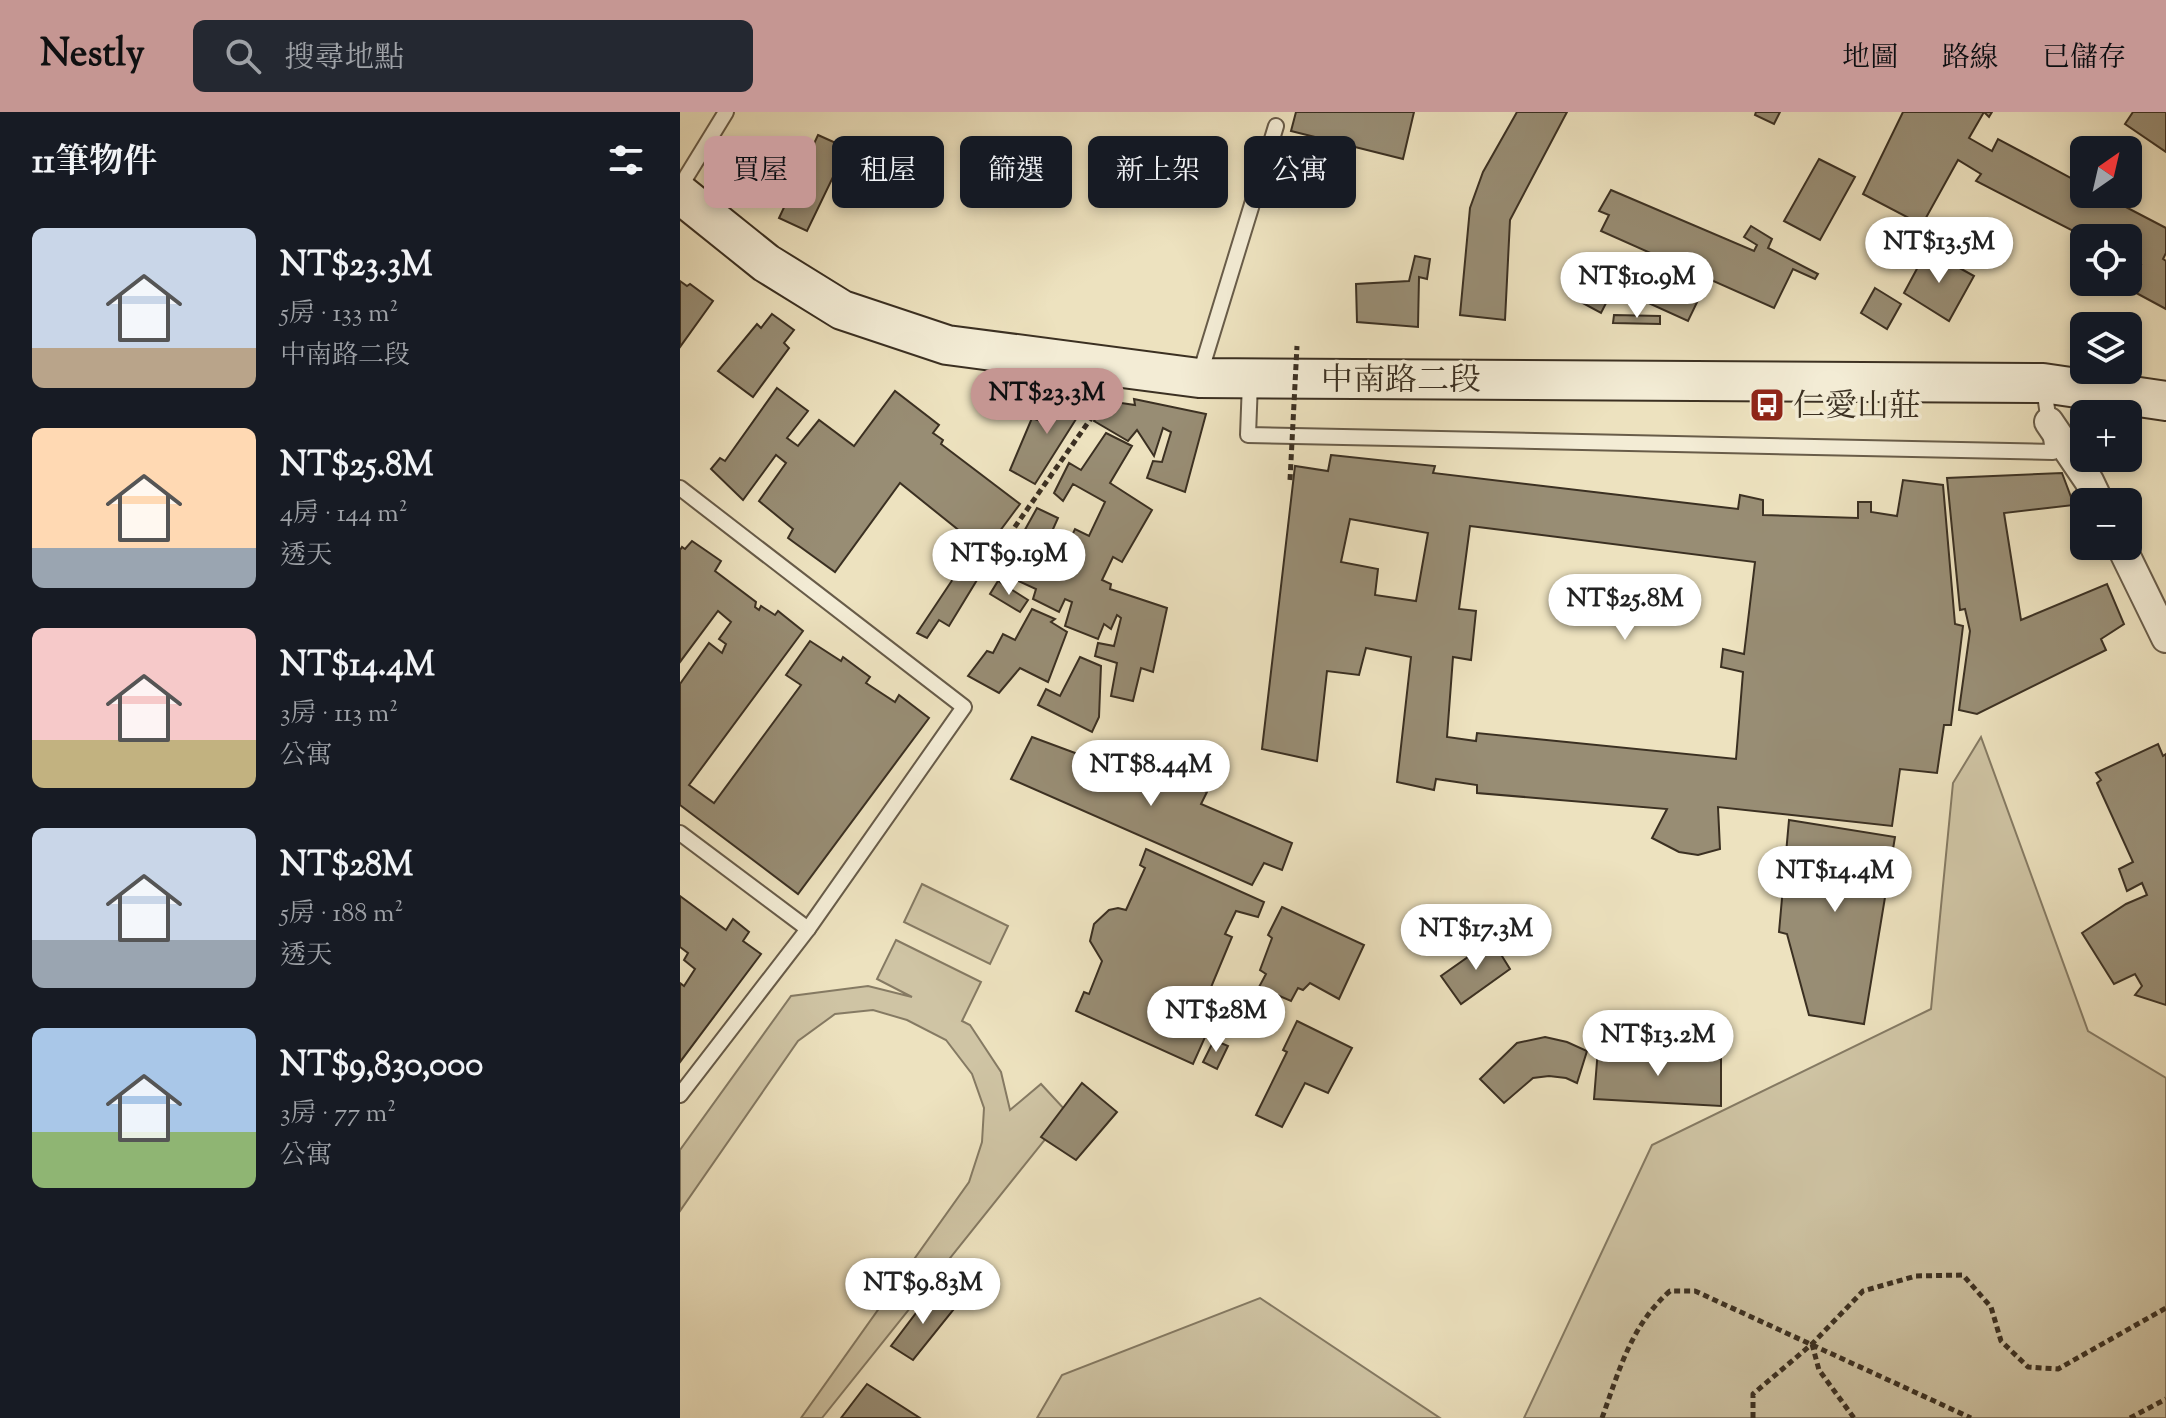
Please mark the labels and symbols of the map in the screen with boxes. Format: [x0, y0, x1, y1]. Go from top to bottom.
north arrow [2070, 136, 2142, 208]
pin: NT$13.5M [1856, 217, 2022, 285]
pin: NT$10.9M [1554, 252, 1720, 320]
street label: 中南路二段 [1321, 359, 1481, 405]
pin: NT$23.3M [964, 368, 1130, 436]
place label: 仁愛山莊 [1793, 385, 1921, 431]
bus stop icon: 仁愛山莊 [1748, 386, 1786, 424]
pin: NT$9.19M [926, 529, 1092, 597]
pin: NT$25.8M [1542, 574, 1708, 642]
pin: NT$8.44M [1068, 740, 1234, 808]
pin: NT$14.4M [1752, 846, 1918, 914]
pin: NT$17.3M [1393, 904, 1559, 972]
pin: NT$28M [1151, 986, 1281, 1054]
pin: NT$13.2M [1575, 1010, 1741, 1078]
pin: NT$9.83M [840, 1258, 1006, 1326]

